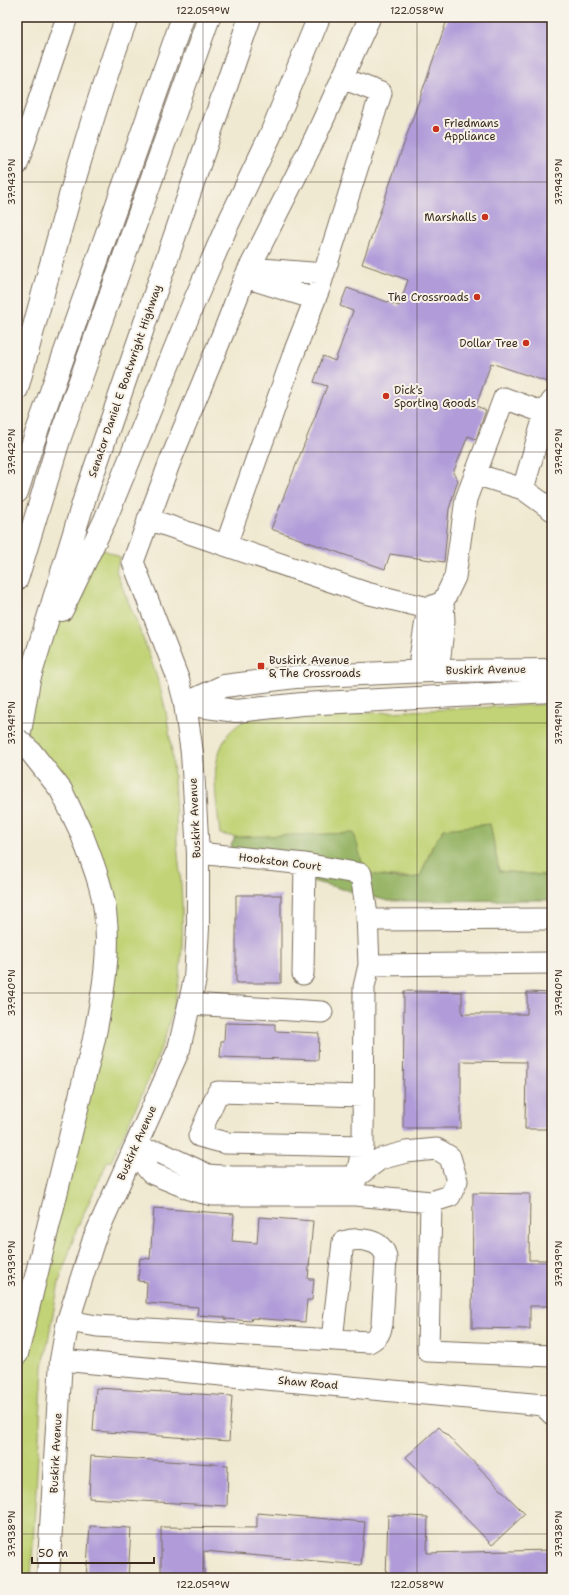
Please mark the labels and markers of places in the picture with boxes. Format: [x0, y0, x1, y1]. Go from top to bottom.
place label: Friedmans Appliance [444, 116, 499, 144]
marker: Friedmans Appliance [431, 124, 441, 134]
place label: Marshalls [424, 210, 477, 225]
marker: Marshalls [480, 212, 490, 222]
place label: The Crossroads [388, 290, 469, 305]
marker: The Crossroads [472, 292, 482, 302]
place label: Dollar Tree [459, 336, 518, 351]
marker: Dollar Tree [521, 338, 531, 348]
place label: Dick's Sporting Goods [394, 383, 476, 411]
marker: Dick's Sporting Goods [381, 391, 391, 401]
place label: Buskirk Avenue & The Crossroads [269, 653, 361, 681]
marker: Buskirk Avenue & The Crossroads [256, 661, 266, 671]

